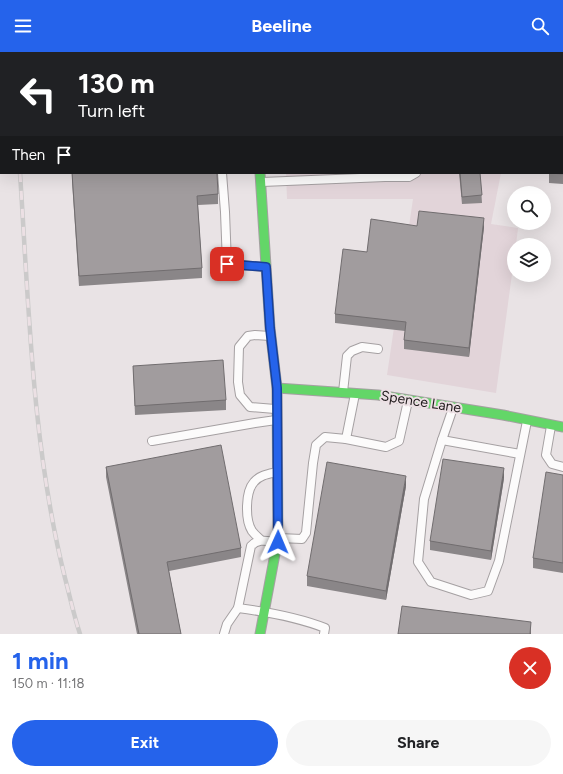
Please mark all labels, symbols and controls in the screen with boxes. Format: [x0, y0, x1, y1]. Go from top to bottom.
icon: menu [12, 15, 34, 37]
text: Beeline [251, 15, 312, 37]
icon: search [529, 15, 551, 37]
text: 130 m [78, 66, 155, 100]
icon: left [12, 68, 64, 120]
text: Turn left [78, 100, 145, 122]
icon: arrive [53, 144, 75, 166]
text: Then [12, 146, 45, 164]
map controls [507, 186, 551, 282]
button: search [507, 186, 551, 230]
button: layers [507, 238, 551, 282]
pin [210, 247, 244, 281]
icon: arrive [216, 253, 238, 275]
street label: Spence Lane [380, 387, 463, 417]
position arrow [257, 521, 299, 563]
text: 1 min [12, 646, 69, 675]
button: close [509, 647, 551, 689]
text: 150 m · 11:18 [12, 676, 85, 691]
button: Exit [12, 720, 278, 766]
button: Share [286, 720, 551, 766]

